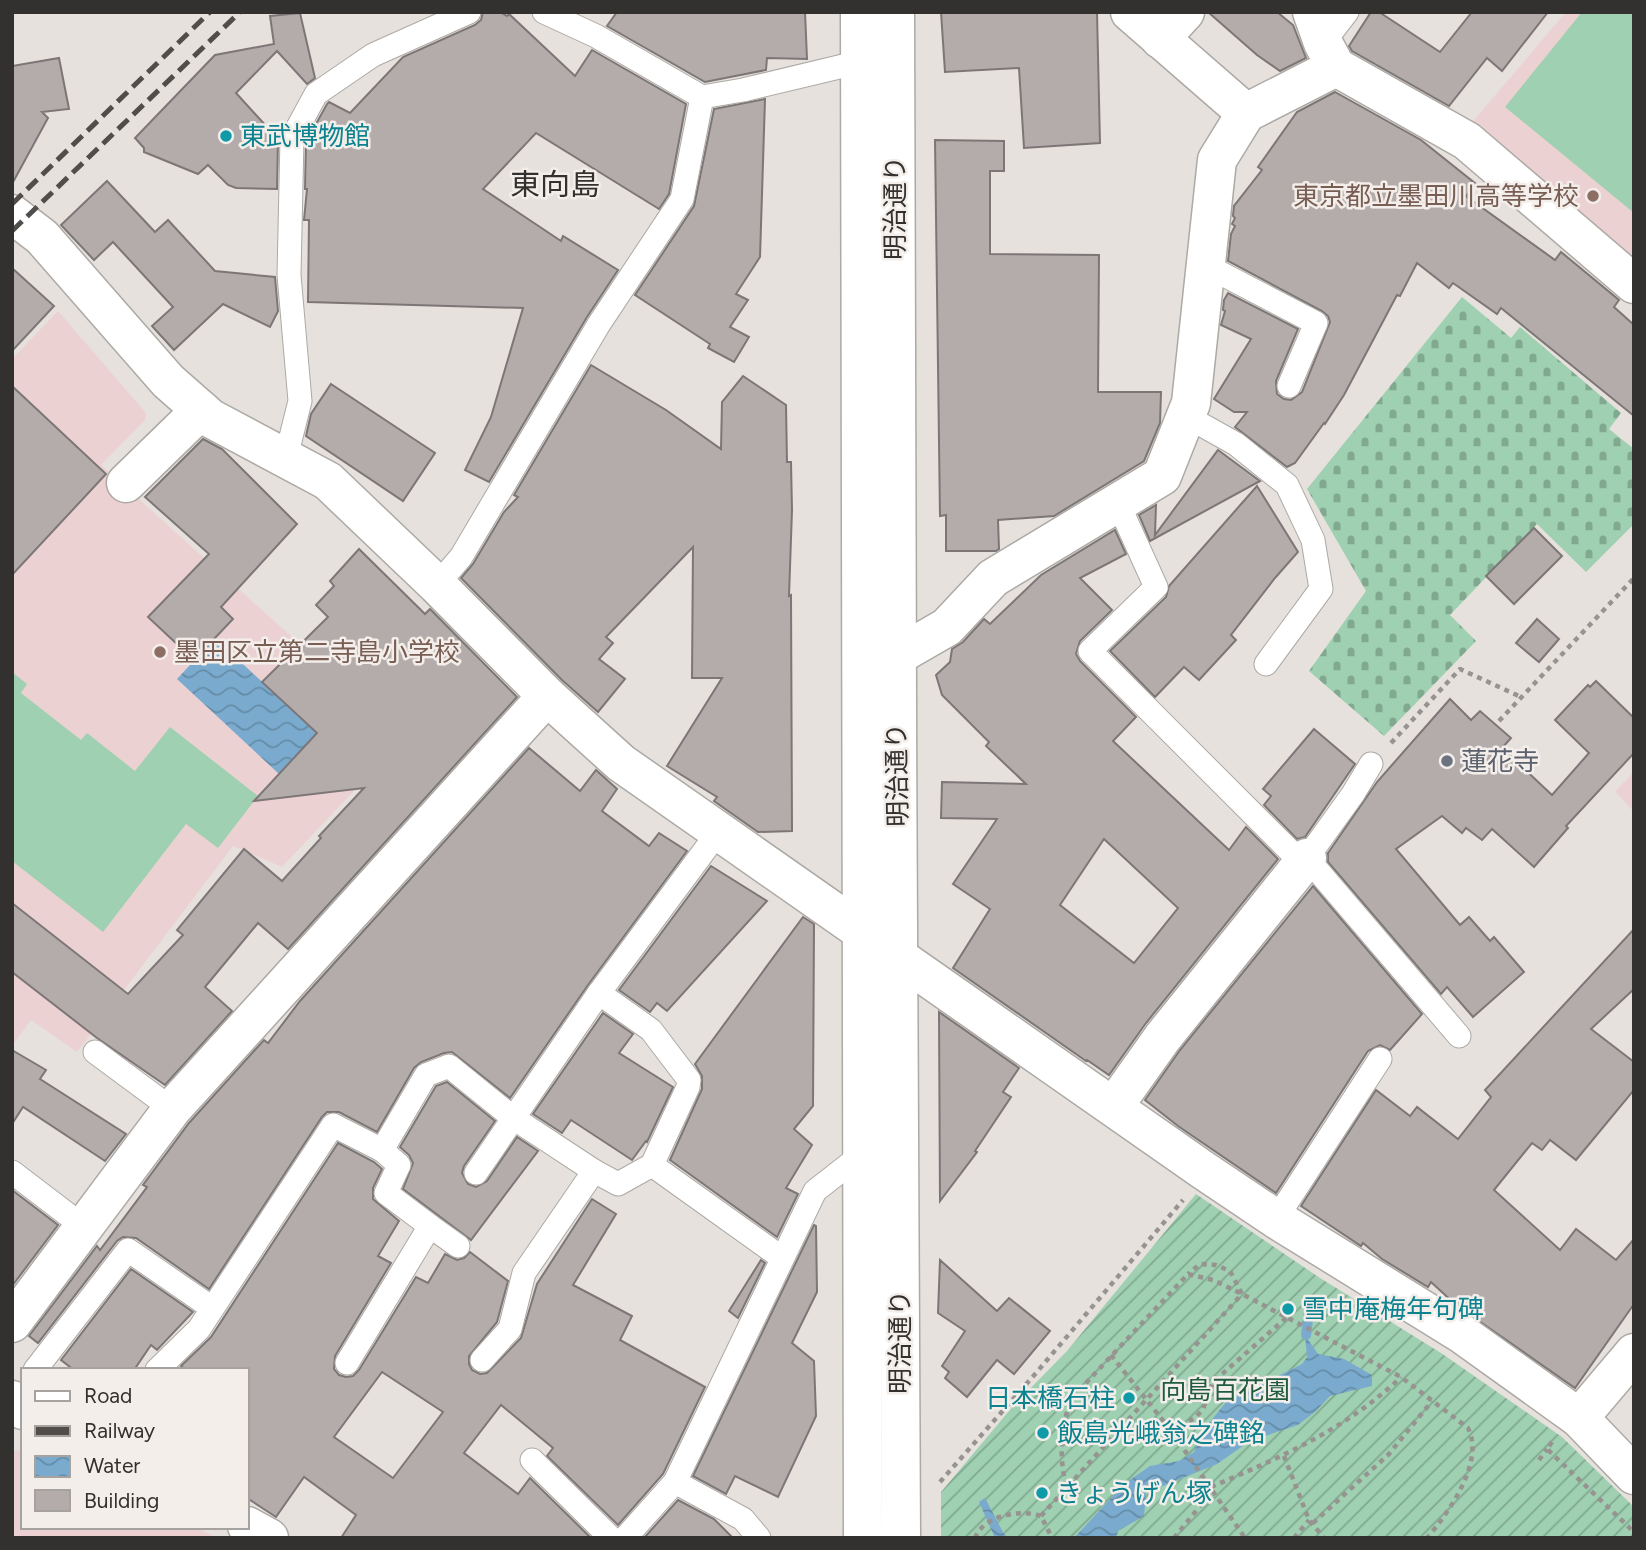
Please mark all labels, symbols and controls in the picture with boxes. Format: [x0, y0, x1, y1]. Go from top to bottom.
place label: 東武博物館 [240, 120, 370, 152]
marker: 東武博物館 [218, 128, 234, 144]
street label: 明治通り [879, 156, 911, 260]
district label: 東向島 [510, 166, 600, 203]
place label: 東京都立墨田川高等学校 [1293, 180, 1579, 212]
marker: 東京都立墨田川高等学校 [1585, 188, 1601, 204]
place label: 墨田区立第二寺島小学校 [174, 636, 460, 668]
marker: 墨田区立第二寺島小学校 [152, 644, 168, 660]
street label: 明治通り [880, 723, 914, 827]
place label: 蓮花寺 [1461, 745, 1539, 777]
marker: 蓮花寺 [1439, 753, 1455, 769]
street label: 明治通り [884, 1290, 916, 1394]
place label: 雪中庵梅年句碑 [1302, 1293, 1484, 1325]
marker: 雪中庵梅年句碑 [1280, 1301, 1296, 1317]
legend [21, 1368, 248, 1529]
park label: 向島百花園 [1160, 1374, 1290, 1406]
place label: 日本橋石柱 [985, 1382, 1115, 1414]
text: Road [84, 1383, 132, 1408]
marker: 日本橋石柱 [1121, 1390, 1137, 1406]
place label: 飯島光峨翁之碑銘 [1057, 1417, 1265, 1449]
text: Railway [84, 1418, 155, 1443]
marker: 飯島光峨翁之碑銘 [1035, 1425, 1051, 1441]
text: Water [84, 1453, 140, 1478]
place label: きょうげん塚 [1056, 1477, 1212, 1509]
marker: きょうげん塚 [1034, 1485, 1050, 1501]
text: Building [84, 1488, 159, 1513]

